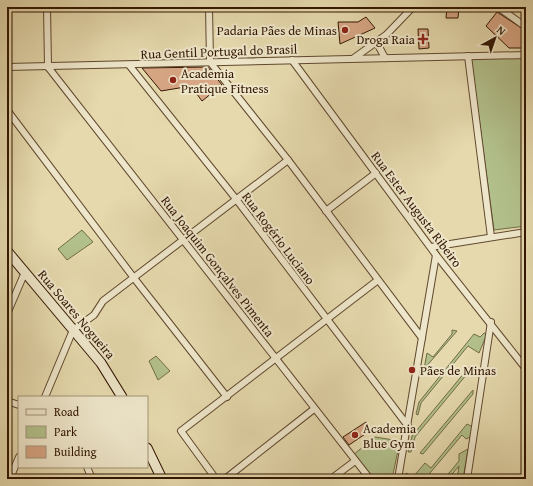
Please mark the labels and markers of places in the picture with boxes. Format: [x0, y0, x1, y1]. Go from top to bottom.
place label: Padaria Pães de Minas [217, 21, 337, 40]
marker: Padaria Pães de Minas [340, 25, 350, 35]
place label: Droga Raia [356, 30, 416, 49]
marker: Droga Raia [418, 34, 428, 44]
place label: Academia Pratique Fitness [181, 64, 269, 98]
marker: Academia Pratique Fitness [168, 75, 178, 85]
place label: Pães de Minas [420, 361, 496, 380]
marker: Pães de Minas [407, 365, 417, 375]
place label: Academia Blue Gym [363, 419, 417, 453]
marker: Academia Blue Gym [350, 430, 360, 440]

